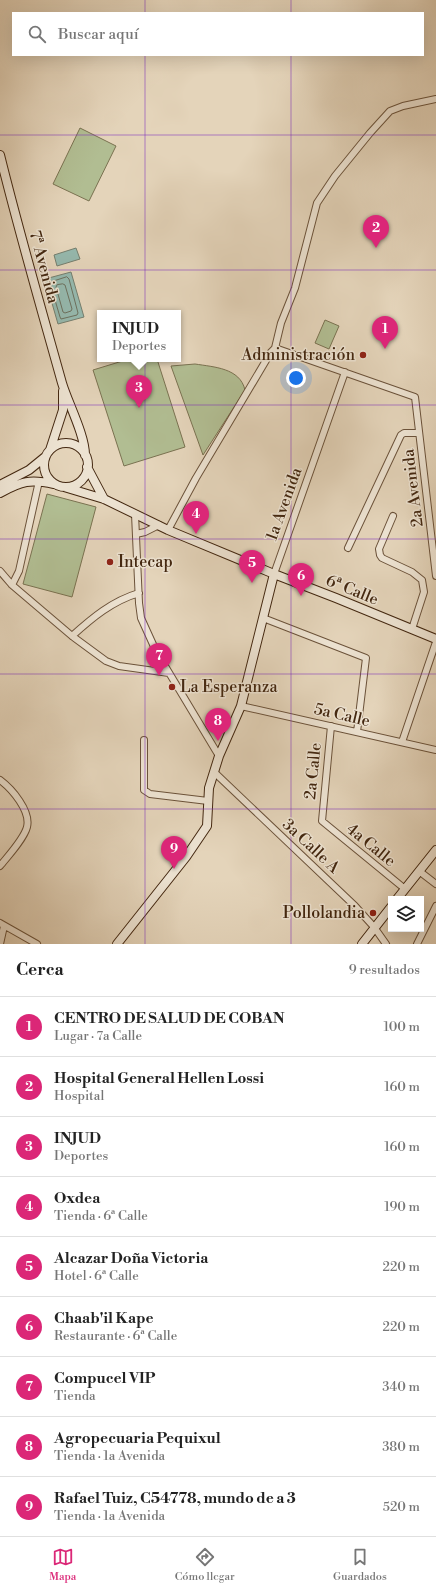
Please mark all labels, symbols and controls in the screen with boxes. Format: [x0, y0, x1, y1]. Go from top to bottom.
search box [12, 12, 424, 56]
icon: search [26, 23, 48, 45]
text: Buscar aquí [58, 25, 139, 44]
pin: 2 [363, 215, 389, 248]
street label: 7ª Avenida [25, 228, 64, 307]
popup [97, 310, 181, 362]
pin: 1 [372, 316, 398, 349]
text: INJUD [112, 319, 159, 338]
text: Deportes [112, 338, 166, 354]
place label: Administración [240, 345, 355, 365]
marker: Administración [358, 350, 368, 360]
your location [286, 368, 306, 388]
pin: 3 [126, 375, 152, 408]
street label: 2a Avenida [398, 447, 428, 528]
street label: 1a Avenida [262, 464, 307, 543]
pin: 4 [183, 501, 209, 534]
pin: 5 [239, 550, 265, 583]
place label: Intecap [118, 552, 173, 572]
marker: Intecap [105, 557, 115, 567]
pin: 6 [288, 563, 314, 596]
street label: 6ª Calle [323, 570, 381, 610]
pin: 7 [146, 643, 172, 676]
place label: La Esperanza [180, 677, 279, 697]
marker: La Esperanza [167, 682, 177, 692]
street label: 5a Calle [312, 699, 372, 731]
pin: 8 [205, 708, 231, 741]
street label: 2a Calle [300, 742, 326, 800]
street label: 3a Calle A [278, 814, 345, 878]
street label: 4a Calle [342, 819, 400, 871]
pin: 9 [161, 836, 187, 869]
map controls [388, 896, 424, 932]
button: layers [388, 896, 424, 932]
place label: Pollolandia [283, 903, 366, 923]
marker: Pollolandia [368, 908, 378, 918]
text: Cerca [16, 959, 64, 981]
text: 9 resultados [349, 962, 420, 978]
text: CENTRO DE SALUD DE COBAN [54, 1009, 285, 1028]
text: 1 [26, 1019, 32, 1035]
text: 100 m [384, 1019, 420, 1035]
text: Lugar · 7a Calle [54, 1028, 142, 1044]
text: Hospital General Hellen Lossi [54, 1069, 264, 1088]
text: 2 [25, 1079, 33, 1095]
text: 160 m [384, 1079, 420, 1095]
text: Hospital [54, 1088, 104, 1104]
text: INJUD [54, 1129, 101, 1148]
text: 3 [25, 1139, 33, 1155]
text: 160 m [384, 1139, 420, 1155]
text: Deportes [54, 1148, 108, 1164]
text: Oxdea [54, 1189, 100, 1208]
text: 4 [25, 1199, 33, 1215]
text: 190 m [384, 1199, 420, 1215]
text: Tienda · 6ª Calle [54, 1208, 148, 1224]
text: Alcazar Doña Victoria [54, 1249, 208, 1268]
text: 5 [25, 1259, 33, 1275]
text: 220 m [382, 1259, 420, 1275]
text: Hotel · 6ª Calle [54, 1268, 139, 1284]
text: Chaab'il Kape [54, 1309, 154, 1328]
text: 6 [25, 1319, 33, 1335]
text: 220 m [382, 1319, 420, 1335]
text: Restaurante · 6ª Calle [54, 1328, 177, 1344]
text: Compucel VIP [54, 1369, 155, 1388]
text: 7 [25, 1379, 33, 1395]
text: 340 m [382, 1379, 420, 1395]
text: Tienda [54, 1388, 96, 1404]
text: Agropecuaria Pequixul [54, 1429, 221, 1448]
text: 8 [25, 1439, 33, 1455]
text: 380 m [382, 1439, 420, 1455]
text: Tienda · 1a Avenida [54, 1448, 165, 1464]
text: Rafael Tuiz, C54778, mundo de a 3 [54, 1489, 296, 1508]
text: 9 [25, 1499, 33, 1515]
text: 520 m [383, 1499, 420, 1515]
text: Tienda · 1a Avenida [54, 1508, 165, 1524]
tab: Mapa [49, 1546, 76, 1584]
tab: Cómo llegar [175, 1546, 235, 1584]
tab: Guardados [333, 1546, 387, 1584]

